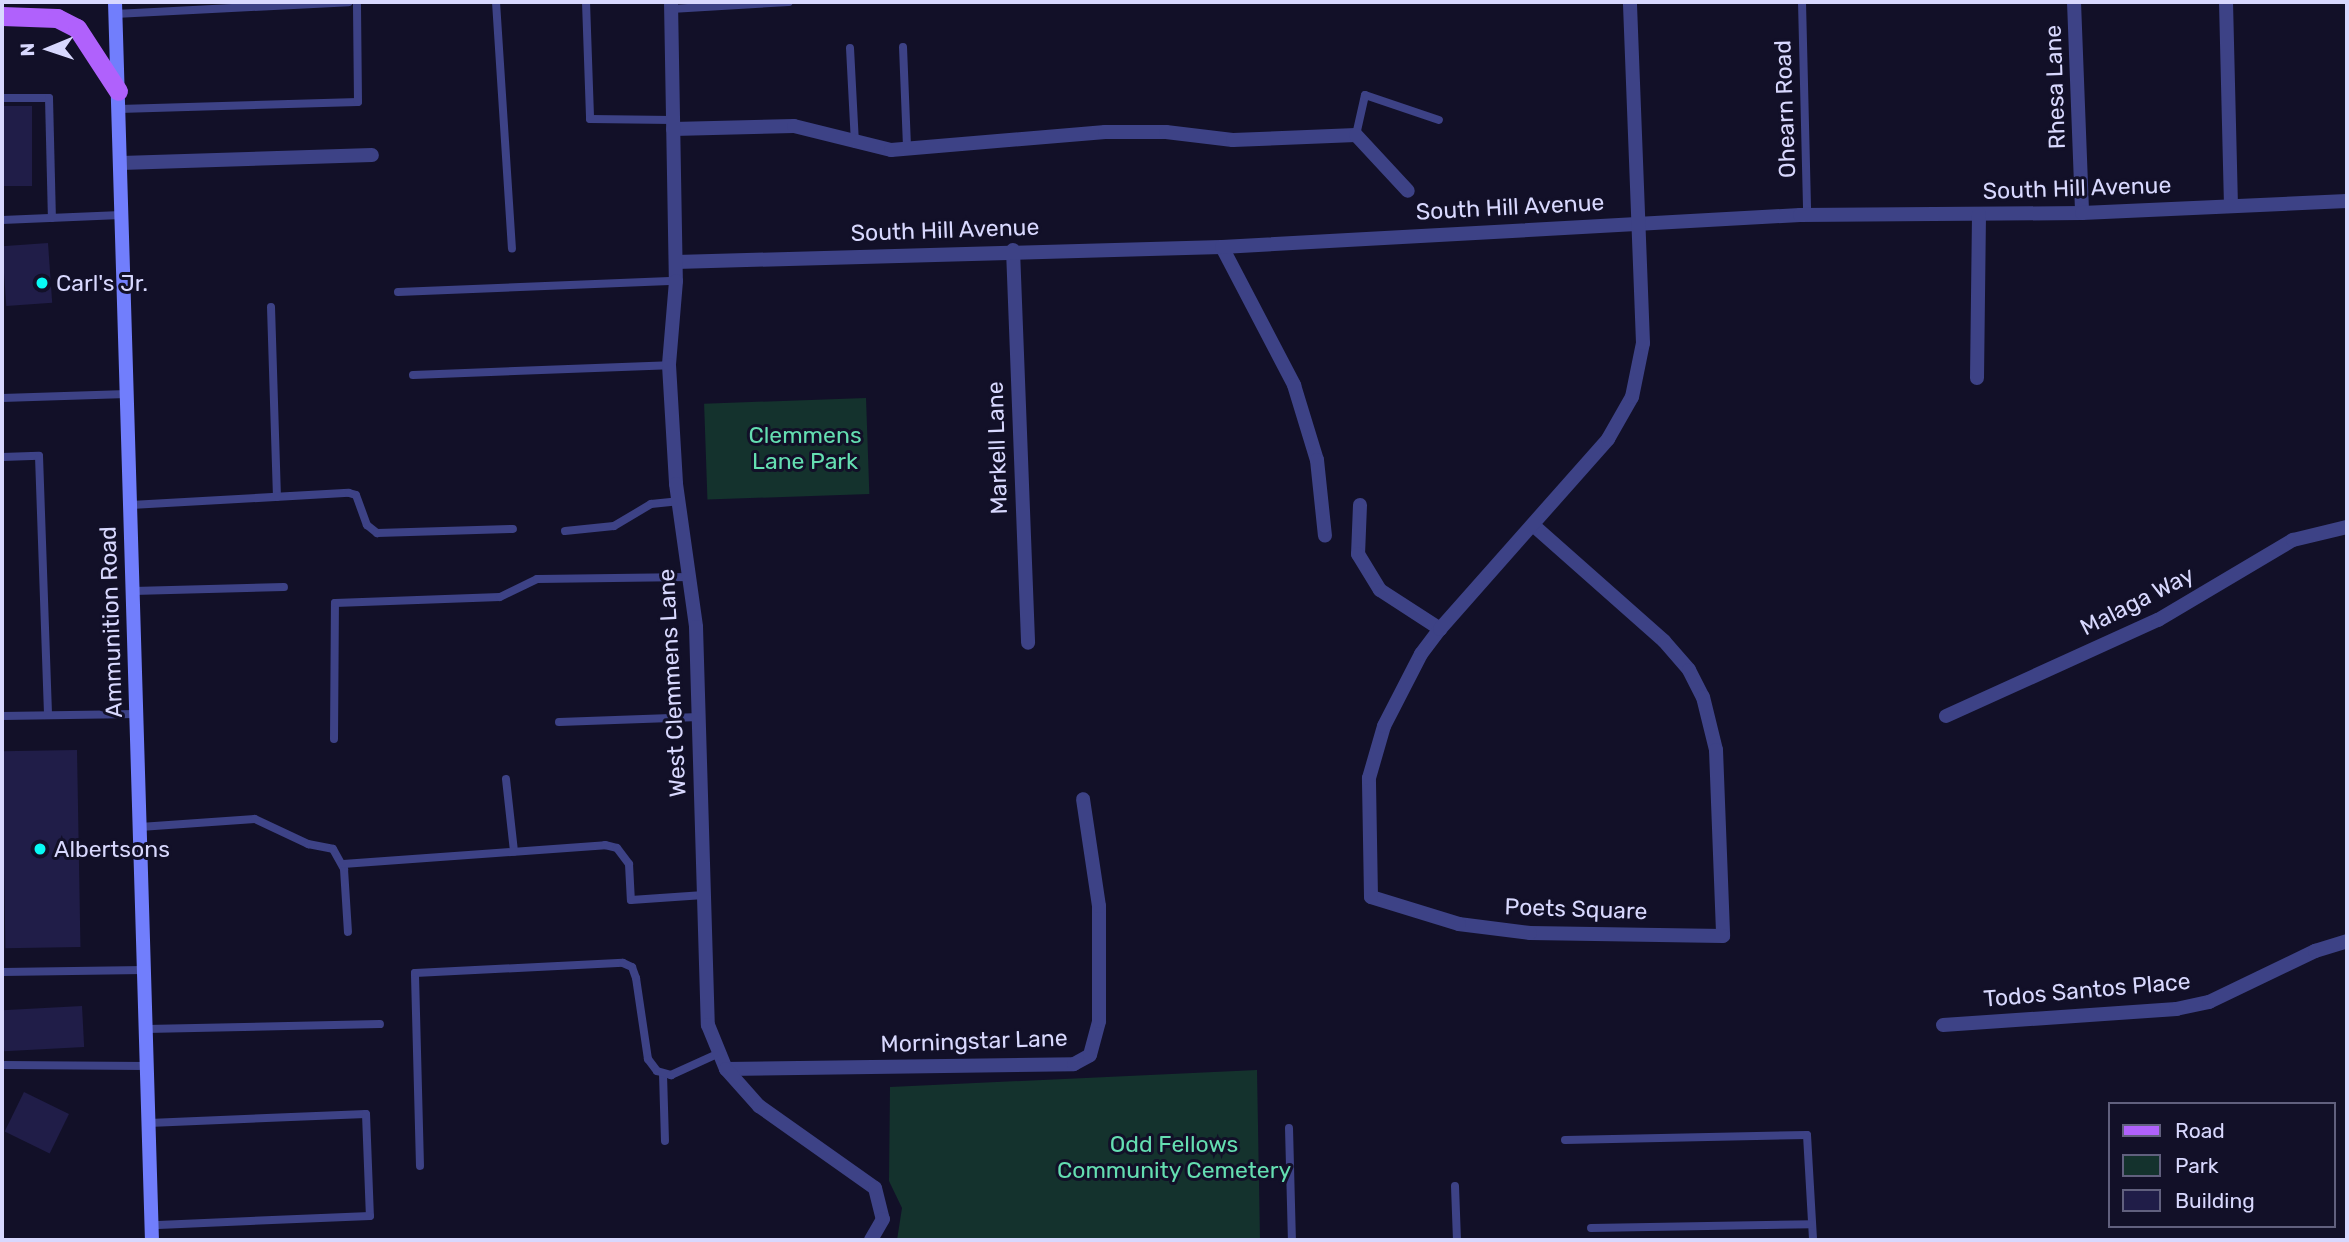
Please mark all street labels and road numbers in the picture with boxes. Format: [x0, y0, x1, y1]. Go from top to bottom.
street label: Rhesa Lane [2039, 24, 2071, 150]
street label: Ohearn Road [1769, 40, 1801, 178]
street label: South Hill Avenue [1982, 171, 2172, 205]
street label: South Hill Avenue [1415, 188, 1605, 226]
street label: South Hill Avenue [850, 213, 1040, 247]
street label: Markell Lane [981, 381, 1013, 515]
street label: Ammunition Road [94, 526, 128, 718]
street label: Malaga Way [2075, 560, 2199, 642]
street label: West Clemmens Lane [652, 568, 692, 798]
street label: Poets Square [1504, 893, 1648, 925]
street label: Todos Santos Place [1982, 967, 2192, 1013]
street label: Morningstar Lane [880, 1024, 1068, 1058]

